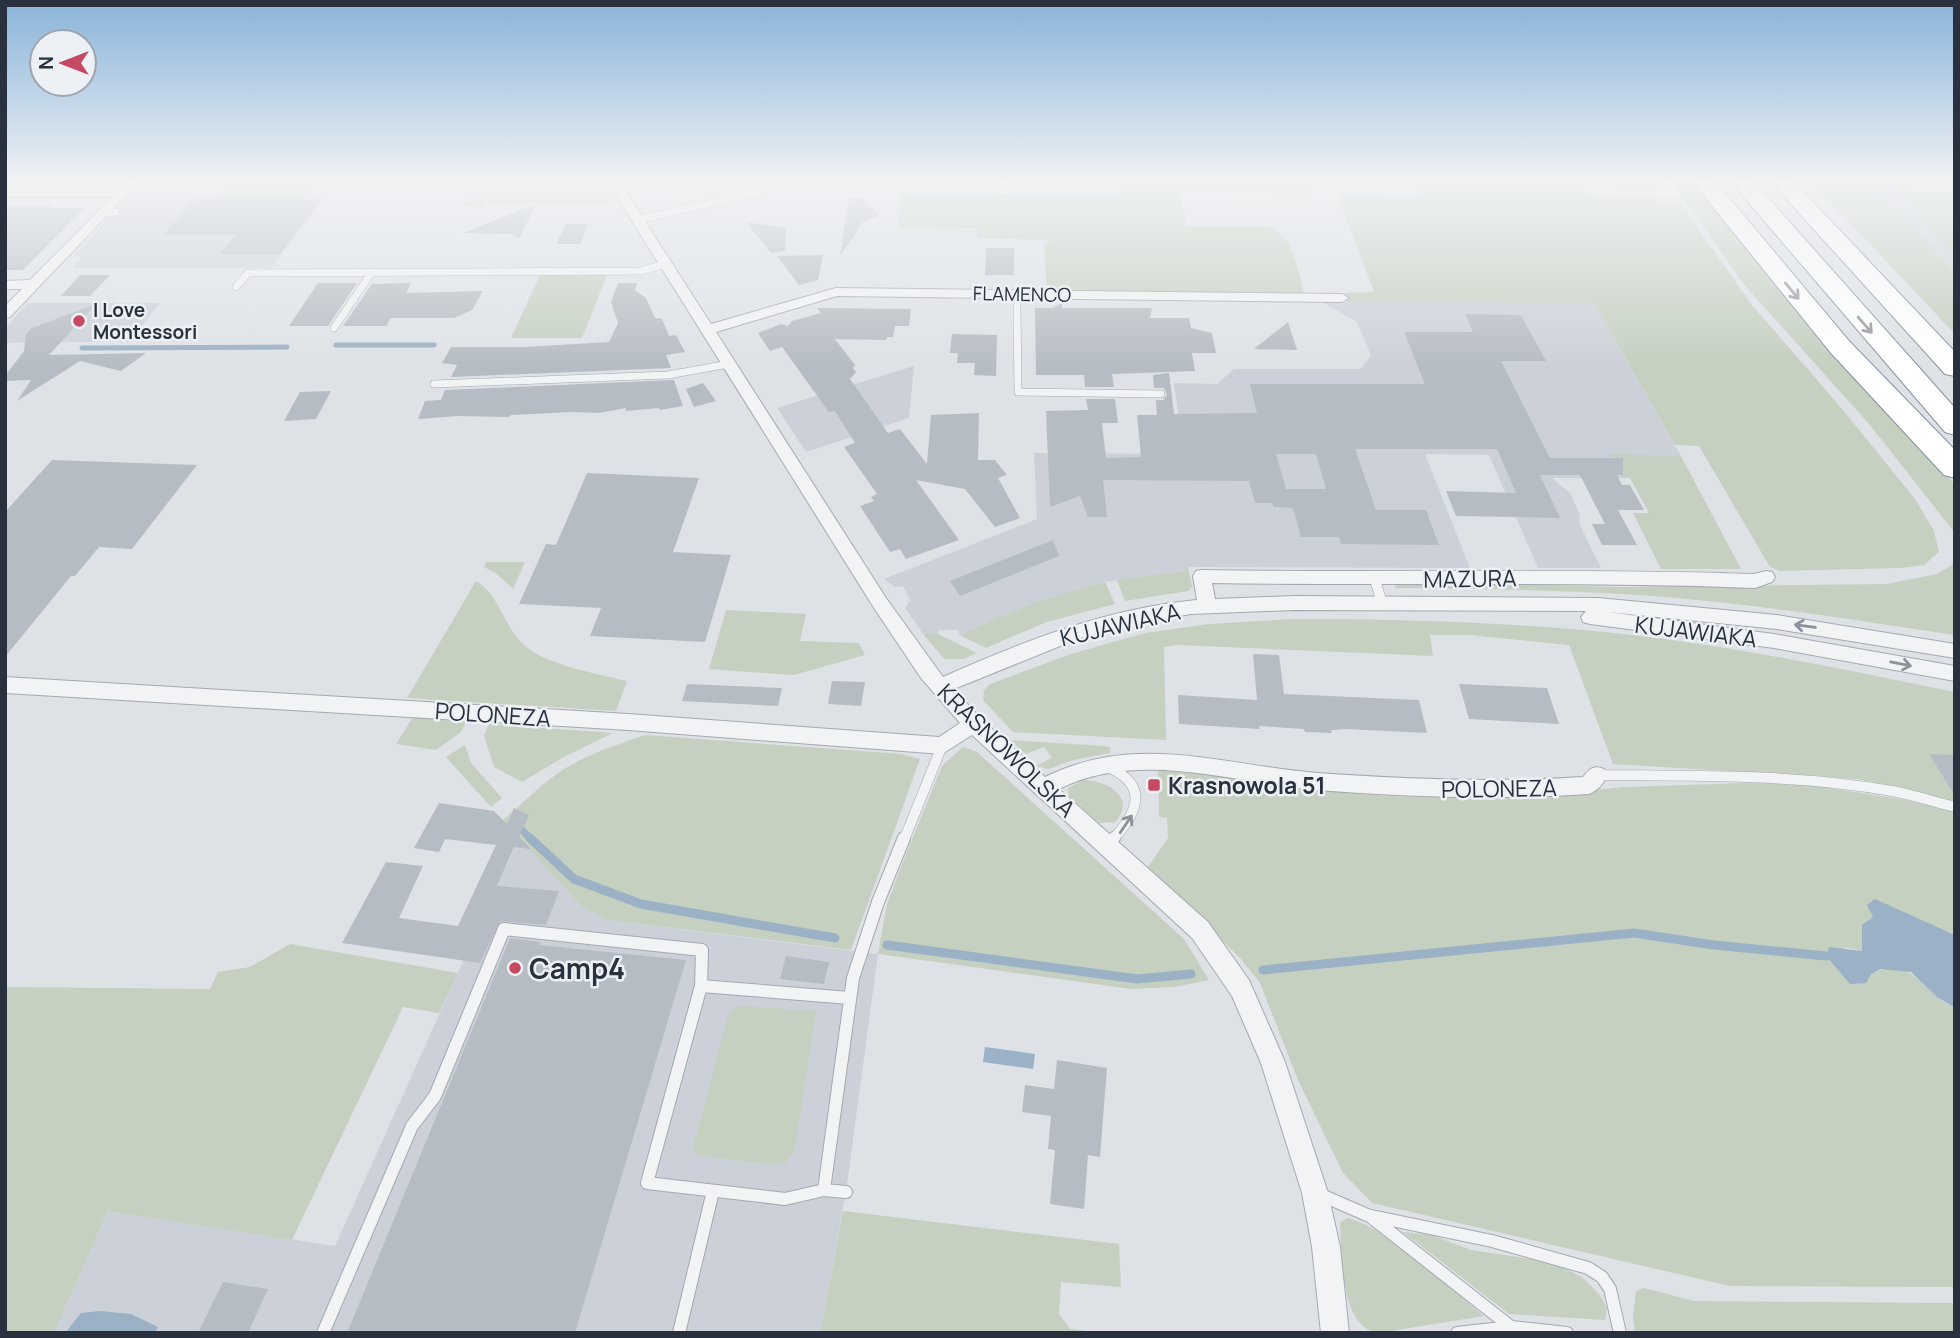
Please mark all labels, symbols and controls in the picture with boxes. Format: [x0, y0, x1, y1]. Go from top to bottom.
north arrow [28, 28, 98, 98]
text: N [33, 56, 59, 70]
street label: FLAMENCO [973, 280, 1072, 308]
one-way arrow [1784, 282, 1800, 300]
place label: I Love Montessori [93, 297, 197, 345]
marker: I Love Montessori [71, 313, 87, 329]
one-way arrow [1857, 316, 1873, 334]
street label: MAZURA [1423, 561, 1517, 595]
street label: KUJAWIAKA [1057, 595, 1184, 653]
street label: KUJAWIAKA [1633, 608, 1759, 654]
one-way arrow [1794, 619, 1816, 632]
one-way arrow [1889, 657, 1912, 671]
street label: KRASNOWOLSKA [931, 676, 1083, 824]
street label: POLONEZA [434, 694, 552, 734]
place label: Krasnowola 51 [1168, 769, 1325, 801]
street label: POLONEZA [1441, 771, 1558, 805]
marker: Krasnowola 51 [1146, 777, 1162, 793]
one-way arrow [1119, 815, 1133, 834]
place label: Camp4 [529, 949, 625, 987]
marker: Camp4 [507, 960, 523, 976]

